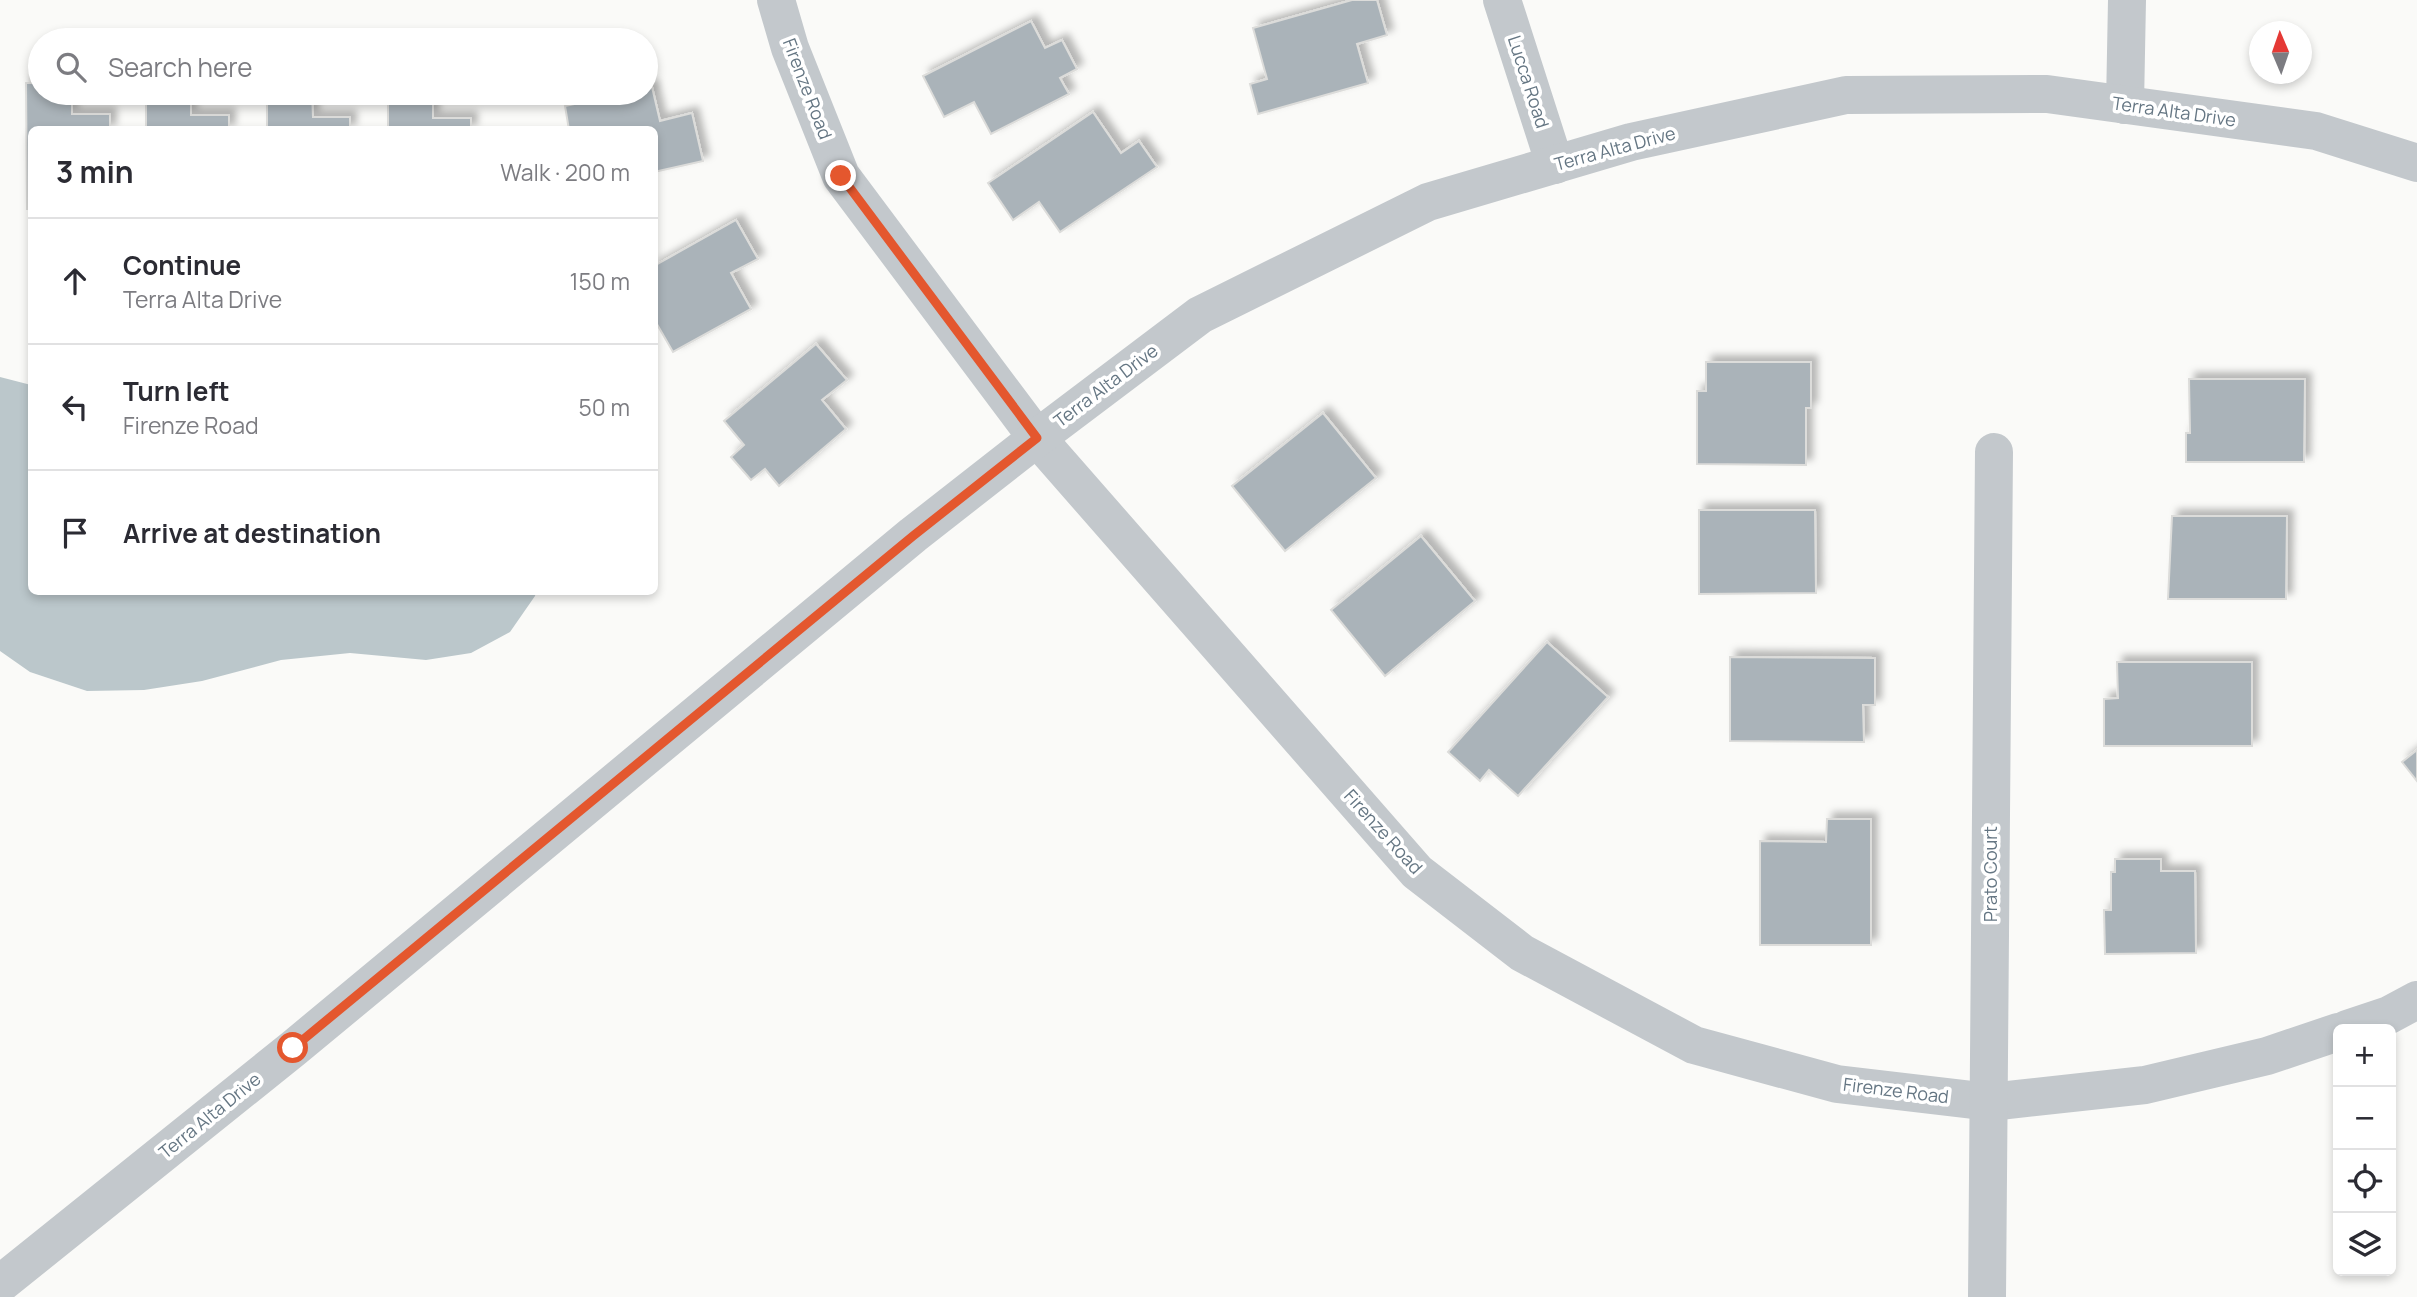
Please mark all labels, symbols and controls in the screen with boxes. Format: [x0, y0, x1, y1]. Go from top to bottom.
north arrow [2249, 21, 2312, 84]
search box [28, 28, 658, 105]
street label: Lucca Road [1503, 32, 1555, 131]
street label: Firenze Road [778, 35, 838, 142]
icon: search [52, 48, 90, 86]
text: Search here [108, 49, 253, 85]
street label: Terra Alta Drive [2111, 90, 2237, 132]
street label: Terra Alta Drive [1551, 120, 1678, 176]
text: 3 min [56, 151, 134, 192]
text: Walk · 200 m [500, 156, 630, 188]
route end [825, 160, 856, 191]
text: Continue [123, 247, 241, 283]
icon: ahead [56, 262, 94, 300]
text: 150 m [570, 265, 630, 297]
text: Terra Alta Drive [123, 283, 282, 315]
street label: Terra Alta Drive [1048, 338, 1162, 432]
text: Turn left [123, 373, 230, 409]
icon: left [56, 388, 94, 426]
text: 50 m [579, 391, 630, 423]
text: Firenze Road [123, 409, 259, 441]
icon: arrive [56, 514, 94, 552]
text: Arrive at destination [123, 515, 381, 551]
street label: Firenze Road [1339, 784, 1428, 879]
street label: Prato Court [1978, 826, 2002, 922]
map controls [2333, 1024, 2396, 1276]
button: + [2333, 1024, 2396, 1087]
route start [277, 1032, 308, 1063]
street label: Terra Alta Drive [153, 1067, 265, 1164]
street label: Firenze Road [1842, 1072, 1950, 1108]
button: − [2333, 1087, 2396, 1150]
button: locate [2333, 1150, 2396, 1213]
button: layers [2333, 1213, 2396, 1276]

